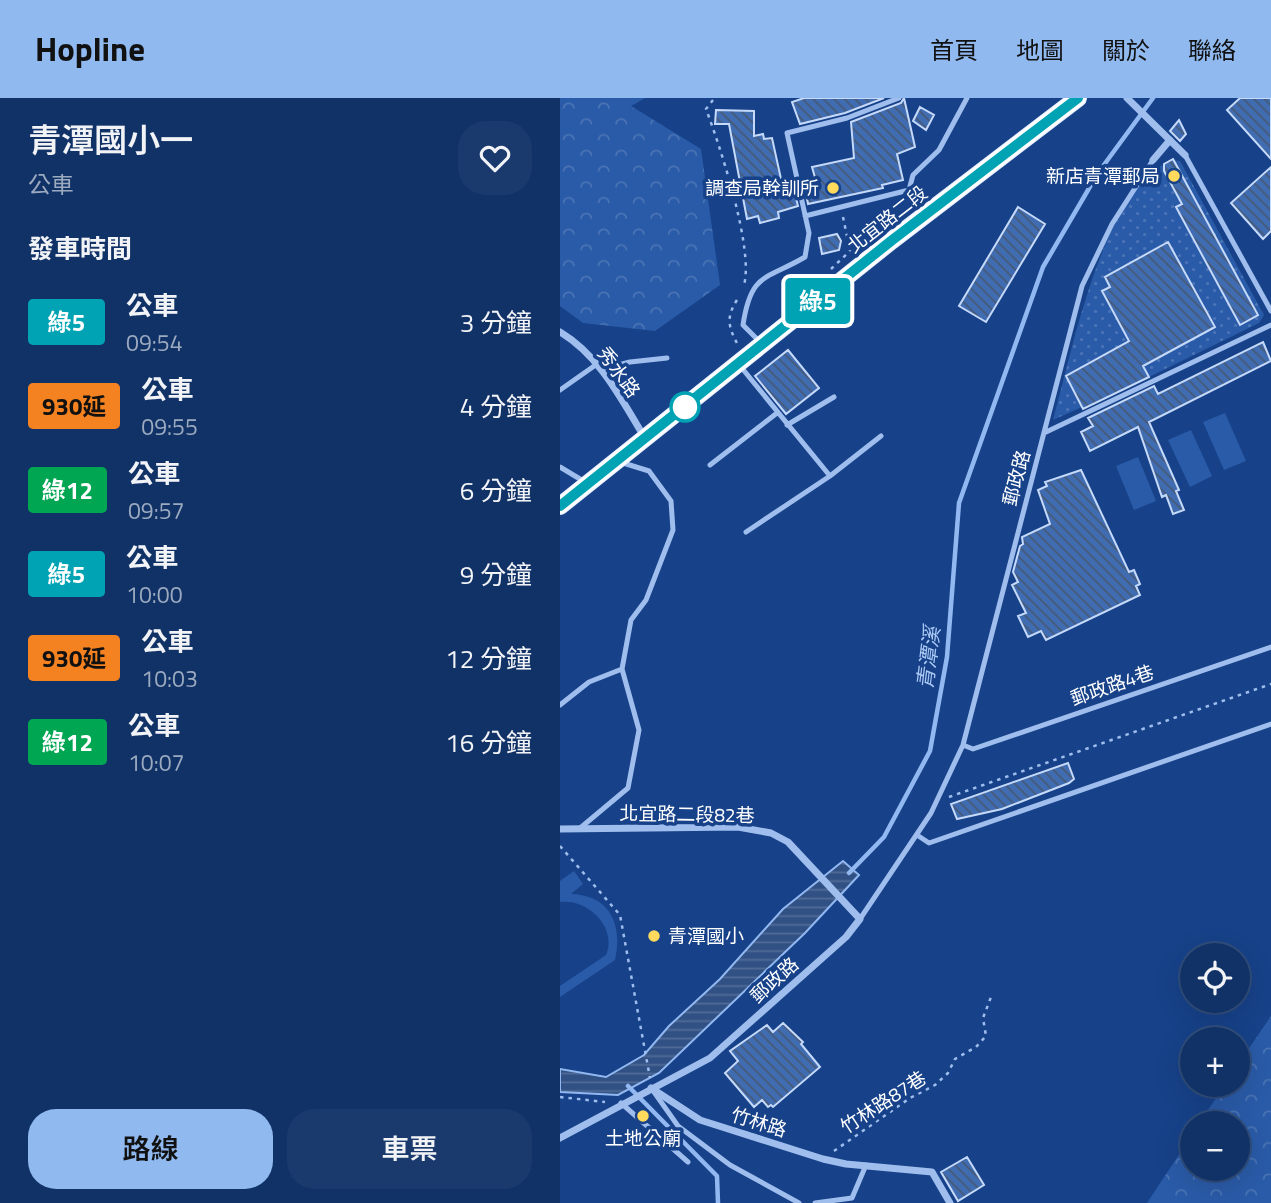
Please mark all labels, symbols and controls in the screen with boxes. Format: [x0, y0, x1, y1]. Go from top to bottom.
text: Hopline [35, 24, 145, 74]
text: 首頁 [930, 32, 978, 68]
text: 地圖 [1016, 32, 1064, 68]
text: 關於 [1102, 32, 1150, 68]
text: 聯絡 [1188, 32, 1236, 68]
text: 青潭國小一 [28, 115, 193, 165]
button: heart [458, 121, 532, 195]
place label: 新店青潭郵局 [1046, 161, 1160, 190]
text: 公車 [28, 167, 74, 202]
marker: 新店青潭郵局 [1166, 168, 1182, 184]
place label: 調查局幹訓所 [705, 173, 819, 202]
street label: 北宜路二段 [840, 178, 933, 259]
marker: 調查局幹訓所 [825, 180, 841, 196]
text: 發車時間 [28, 229, 132, 268]
line badge: 綠5 [786, 278, 850, 324]
text: 綠5 [799, 283, 837, 319]
text: 公車 [126, 286, 178, 325]
text: 3 分鐘 [460, 303, 532, 342]
text: 綠5 [48, 304, 85, 340]
text: 09:54 [126, 325, 183, 360]
street label: 秀水路 [591, 340, 648, 403]
text: 公車 [141, 370, 193, 409]
text: 4 分鐘 [460, 387, 532, 426]
text: 930延 [42, 388, 106, 424]
unlabelled marker [670, 392, 700, 422]
text: 09:55 [141, 409, 198, 444]
street label: 郵政路 [994, 447, 1037, 509]
text: 公車 [128, 454, 180, 493]
text: 6 分鐘 [460, 471, 532, 510]
text: 綠12 [42, 472, 93, 508]
text: 09:57 [128, 493, 184, 528]
text: 公車 [126, 538, 178, 577]
text: 9 分鐘 [460, 555, 532, 594]
text: 綠5 [48, 556, 85, 592]
text: 10:00 [126, 577, 183, 612]
text: 公車 [141, 622, 193, 661]
water label: 青潭溪 [908, 622, 948, 691]
text: 12 分鐘 [445, 639, 532, 678]
text: 930延 [42, 640, 106, 676]
street label: 郵政路4巷 [1066, 657, 1158, 712]
text: 10:03 [141, 661, 198, 696]
text: 公車 [128, 706, 180, 745]
text: 16 分鐘 [445, 723, 532, 762]
text: 綠12 [42, 724, 93, 760]
text: 10:07 [128, 745, 184, 780]
street label: 北宜路二段82巷 [619, 798, 755, 829]
place label: 青潭國小 [668, 921, 744, 950]
marker: 青潭國小 [646, 928, 662, 944]
map controls [1180, 943, 1250, 1181]
button: locate [1180, 943, 1250, 1013]
street label: 郵政路 [743, 950, 805, 1009]
button: + [1180, 1027, 1250, 1097]
street label: 竹林路87巷 [834, 1063, 931, 1140]
street label: 竹林路 [728, 1099, 791, 1144]
marker: 土地公廟 [635, 1108, 651, 1124]
button: 路線 [28, 1109, 273, 1189]
button: 車票 [287, 1109, 532, 1189]
button: − [1180, 1111, 1250, 1181]
place label: 土地公廟 [605, 1123, 681, 1152]

